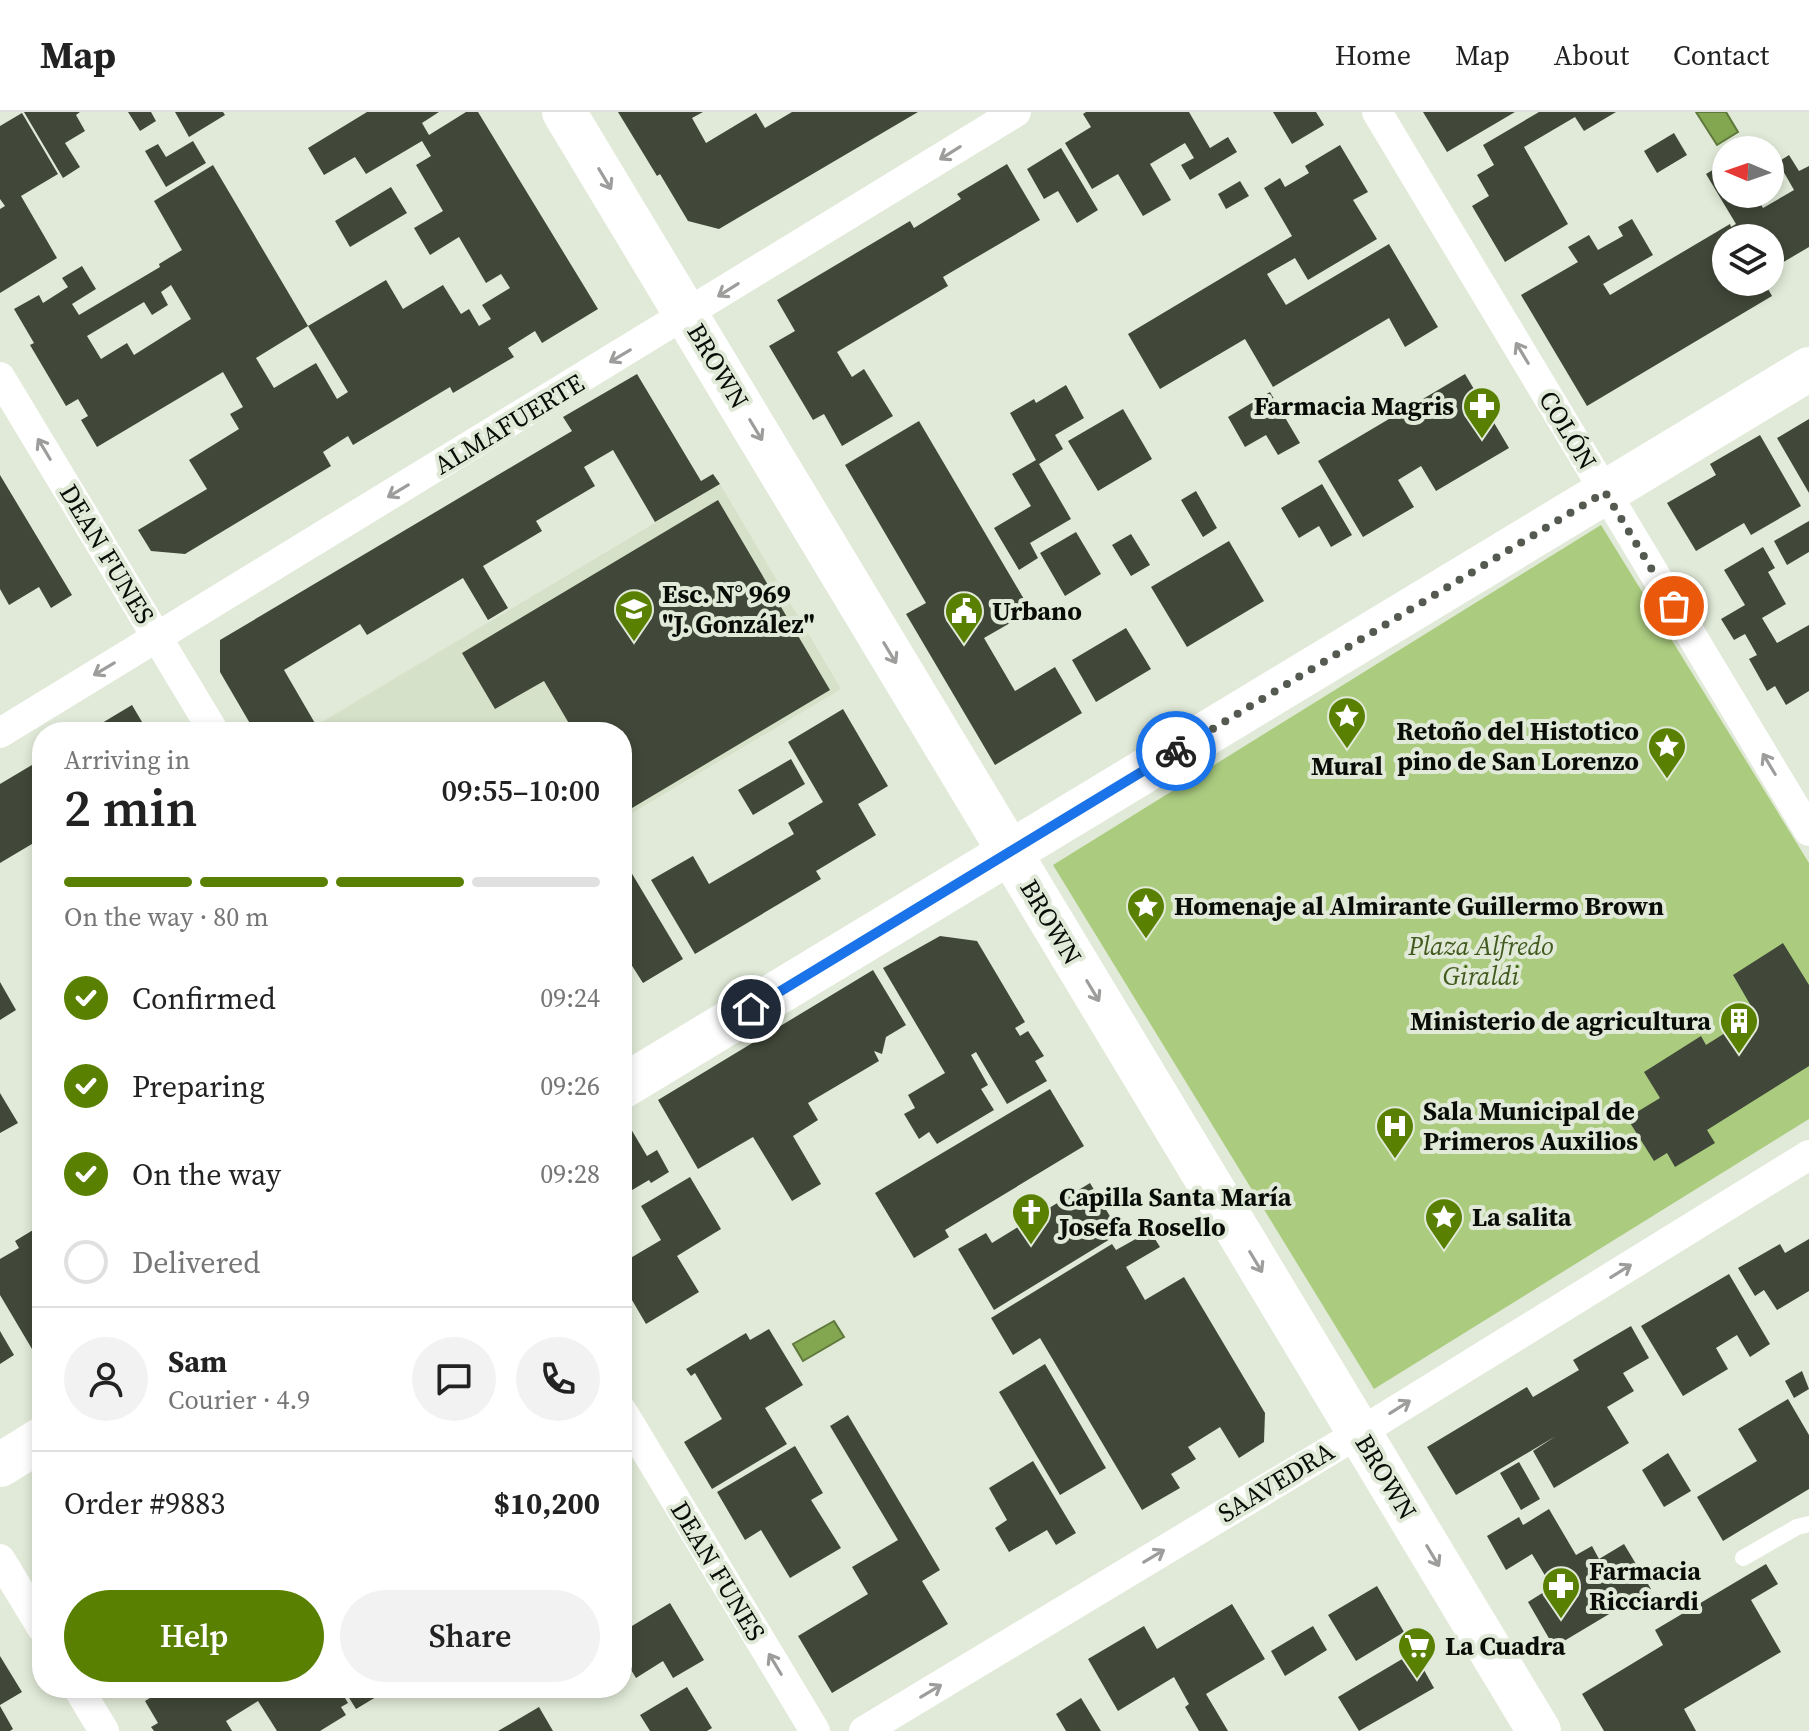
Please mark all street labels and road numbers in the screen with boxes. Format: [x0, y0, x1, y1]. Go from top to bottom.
street label: BROWN [678, 317, 758, 415]
street label: ALMAFUERTE [427, 365, 591, 483]
street label: COLÓN [1530, 384, 1606, 476]
street label: DEAN FUNES [51, 477, 163, 631]
street label: BROWN [1011, 873, 1091, 971]
street label: BROWN [1346, 1428, 1426, 1526]
street label: SAAVEDRA [1211, 1433, 1341, 1531]
street label: DEAN FUNES [662, 1494, 774, 1648]

